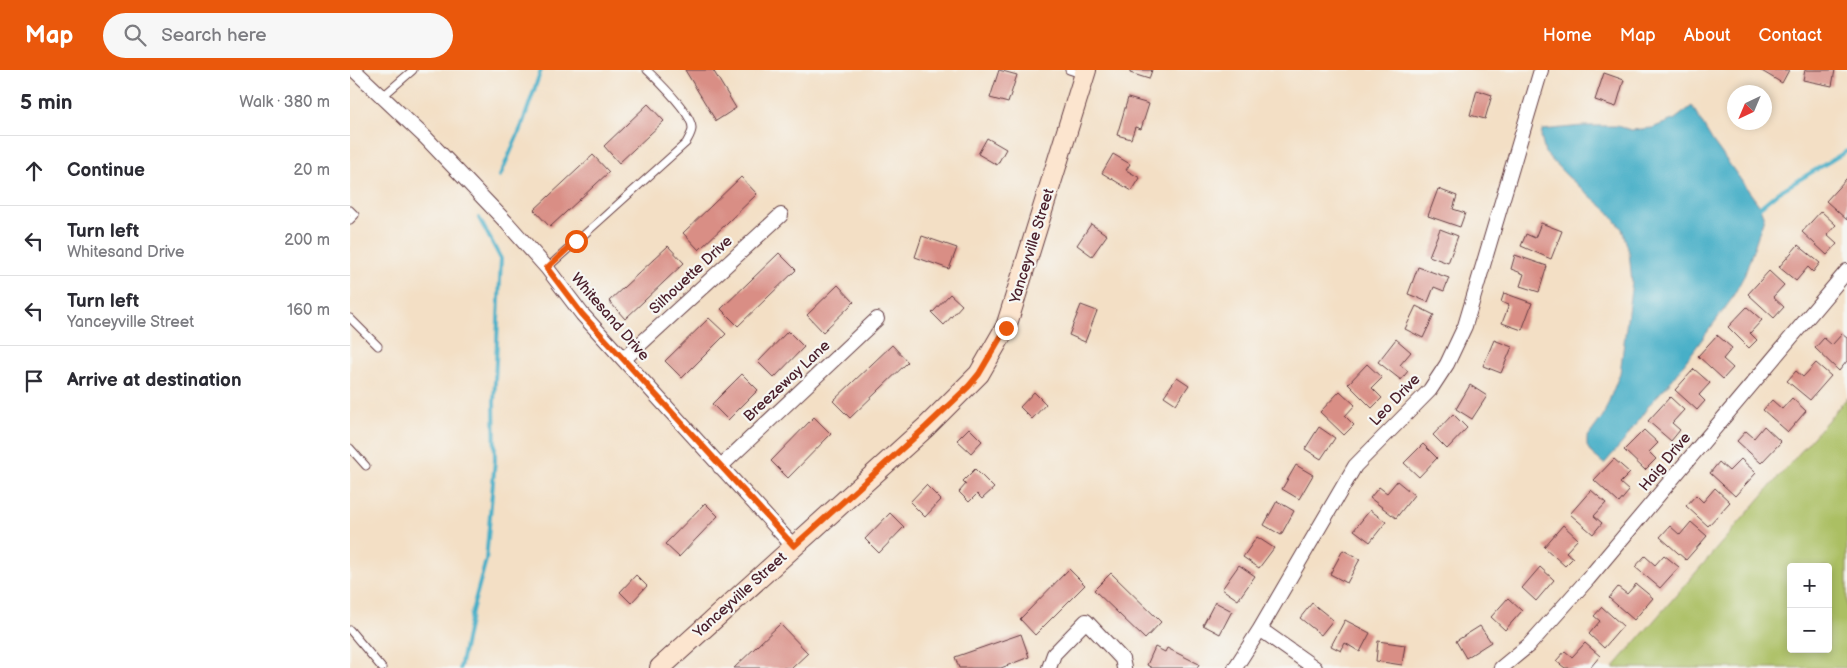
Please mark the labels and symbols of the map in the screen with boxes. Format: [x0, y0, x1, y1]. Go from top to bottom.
north arrow [1727, 85, 1772, 130]
street label: Yanceyville Street [1005, 186, 1059, 307]
route start [565, 230, 588, 253]
street label: Silhouette Drive [645, 232, 737, 318]
street label: Whitesand Drive [567, 269, 653, 365]
route end [995, 317, 1018, 340]
street label: Breezeway Lane [740, 336, 834, 426]
street label: Leo Drive [1366, 370, 1424, 430]
street label: Haig Drive [1635, 429, 1695, 495]
street label: Yanceyville Street [689, 548, 791, 643]

